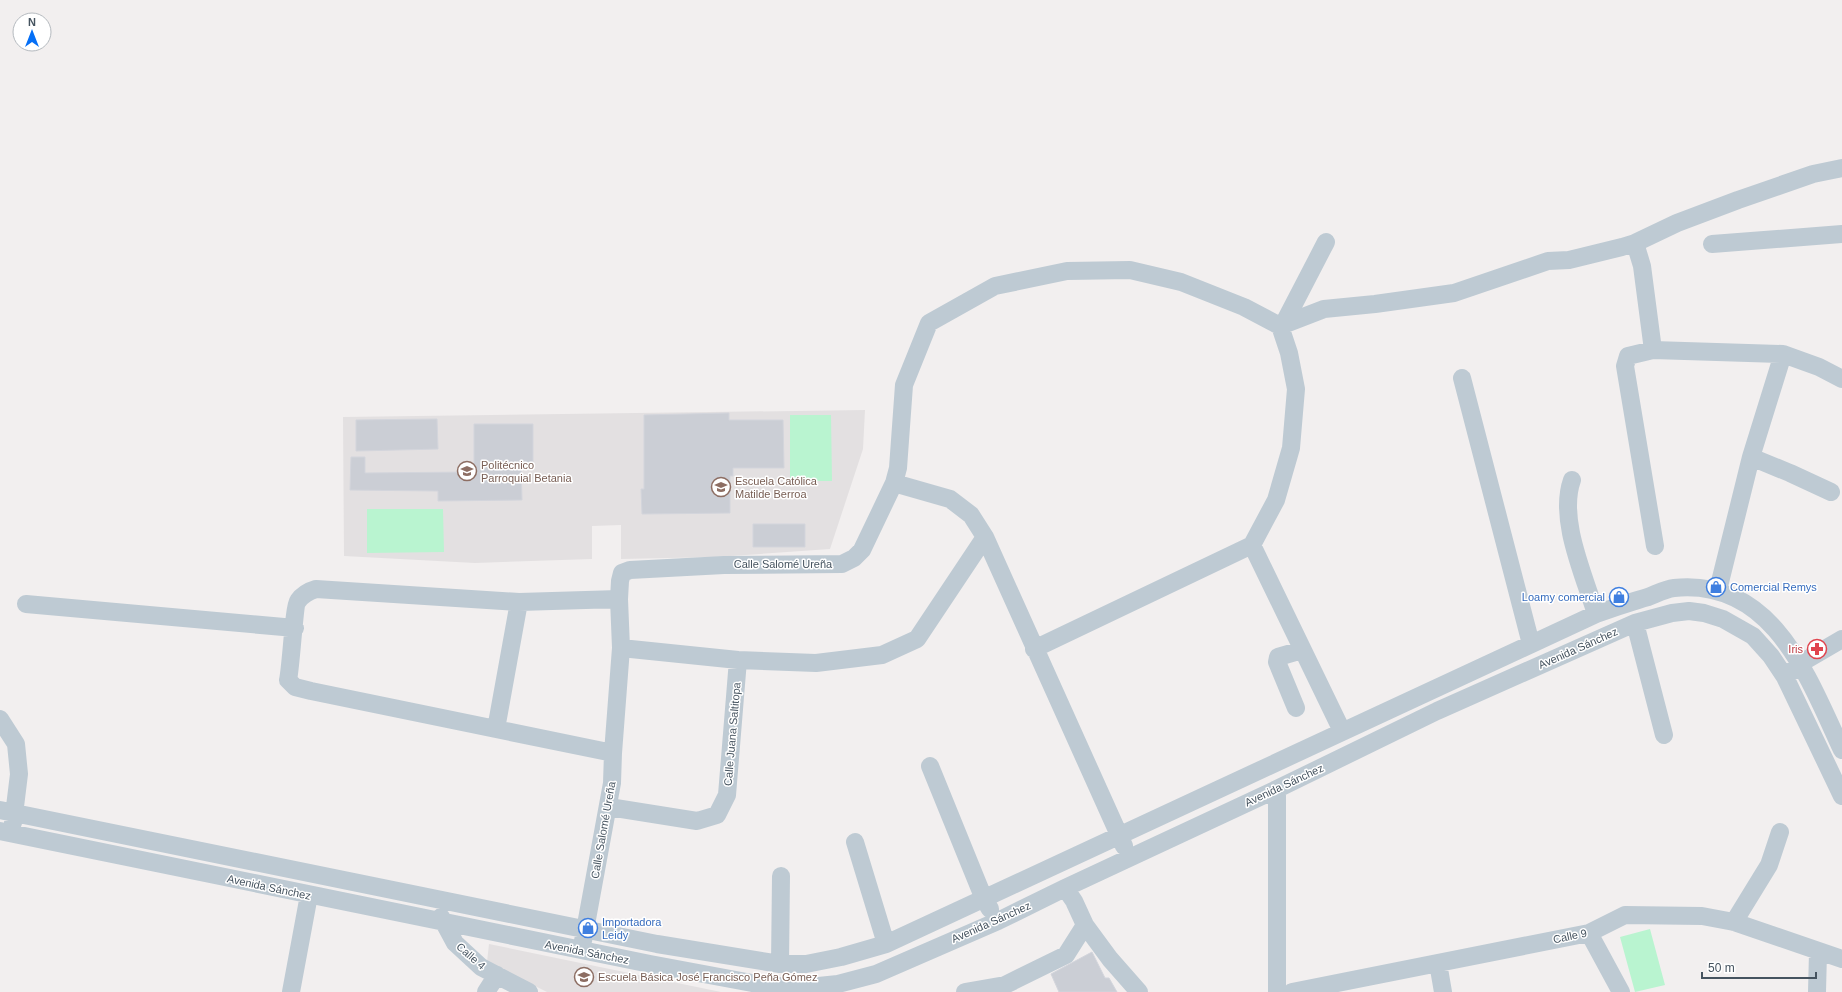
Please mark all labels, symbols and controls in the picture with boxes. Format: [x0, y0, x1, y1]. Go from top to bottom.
north arrow [12, 12, 52, 52]
text: N [28, 16, 36, 28]
place label: Politécnico Parroquial Betania [481, 459, 572, 484]
school or university icon: Politécnico Parroquial Betania [456, 460, 478, 482]
place label: Escuela Católica Matilde Berroa [735, 475, 818, 500]
school or university icon: Escuela Católica Matilde Berroa [710, 476, 732, 498]
street label: Calle Salomé Ureña [734, 558, 833, 570]
shop icon: Comercial Remys [1705, 576, 1727, 598]
place label: Comercial Remys [1730, 581, 1817, 593]
shop icon: Loamy comercial [1608, 586, 1630, 608]
place label: Loamy comercial [1522, 591, 1605, 603]
street label: Avenida Sánchez [1537, 625, 1619, 671]
pharmacy icon: Iris [1806, 638, 1828, 660]
place label: Iris [1788, 643, 1803, 655]
street label: Calle Juana Saltitopa [721, 681, 743, 786]
street label: Avenida Sánchez [1243, 762, 1325, 808]
street label: Calle Salomé Ureña [589, 780, 618, 880]
street label: Avenida Sánchez [226, 872, 312, 902]
street label: Avenida Sánchez [950, 899, 1032, 945]
place label: Importadora Leidy [602, 916, 662, 941]
shop icon: Importadora Leidy [577, 917, 599, 939]
street label: Calle 9 [1552, 927, 1588, 945]
street label: Avenida Sánchez [544, 938, 630, 966]
street label: Calle 4 [454, 940, 488, 972]
scale bar [1702, 954, 1816, 980]
text: 50 m [1708, 961, 1735, 975]
school or university icon: Escuela Básica José Francisco Peña Gómez [573, 966, 595, 988]
place label: Escuela Básica José Francisco Peña Gómez [598, 971, 818, 983]

